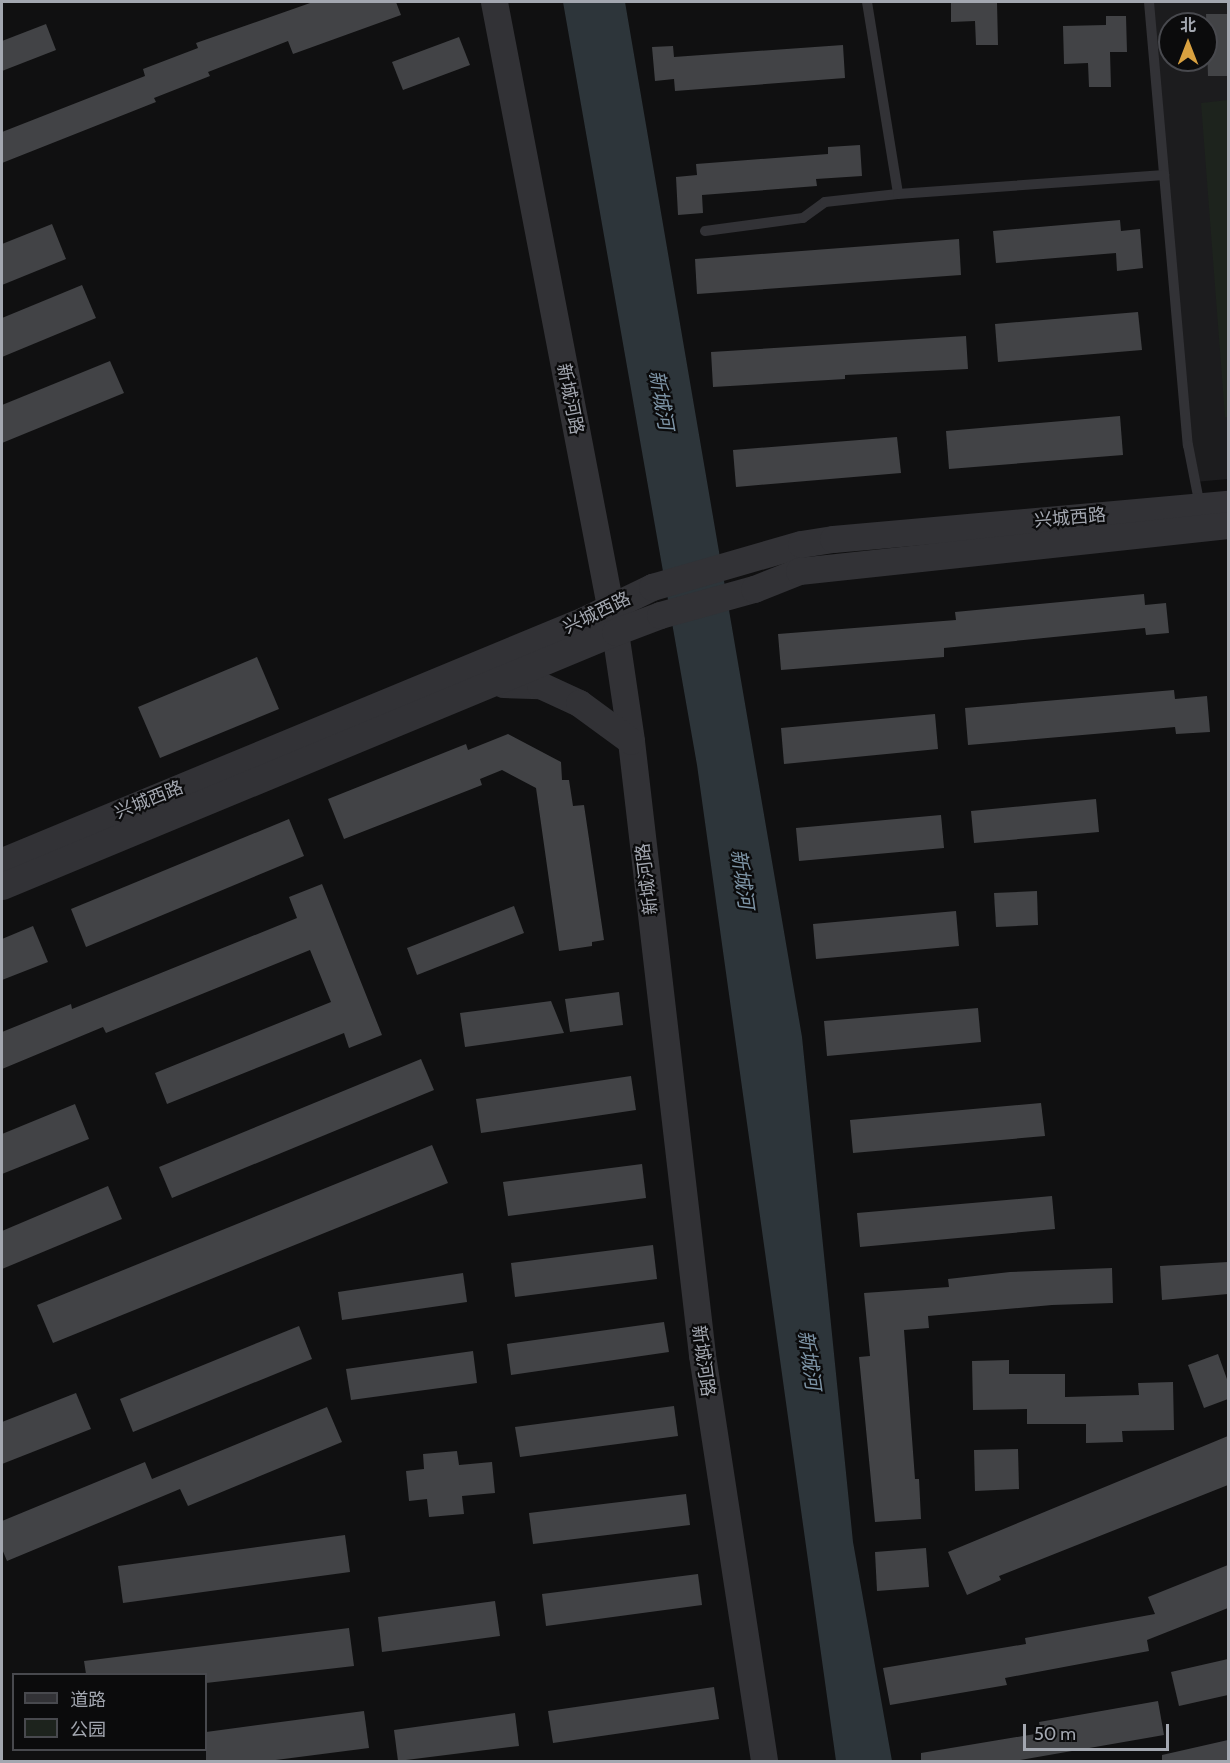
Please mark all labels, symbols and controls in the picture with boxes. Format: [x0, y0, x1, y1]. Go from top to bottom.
north arrow [1158, 12, 1218, 72]
text: 北 [1180, 16, 1196, 35]
street label: 新城河路 [553, 362, 587, 436]
water label: 新城河 [644, 368, 678, 432]
street label: 兴城西路 [1033, 504, 1107, 532]
street label: 兴城西路 [560, 588, 634, 638]
street label: 兴城西路 [112, 777, 186, 823]
street label: 新城河路 [632, 842, 662, 916]
water label: 新城河 [726, 848, 758, 910]
street label: 新城河路 [687, 1324, 719, 1398]
water label: 新城河 [793, 1329, 825, 1391]
legend [12, 1673, 207, 1751]
text: 道路 [70, 1689, 106, 1711]
scale bar [1026, 1712, 1172, 1750]
text: 公园 [70, 1719, 106, 1741]
text: 50 m [1034, 1723, 1076, 1745]

